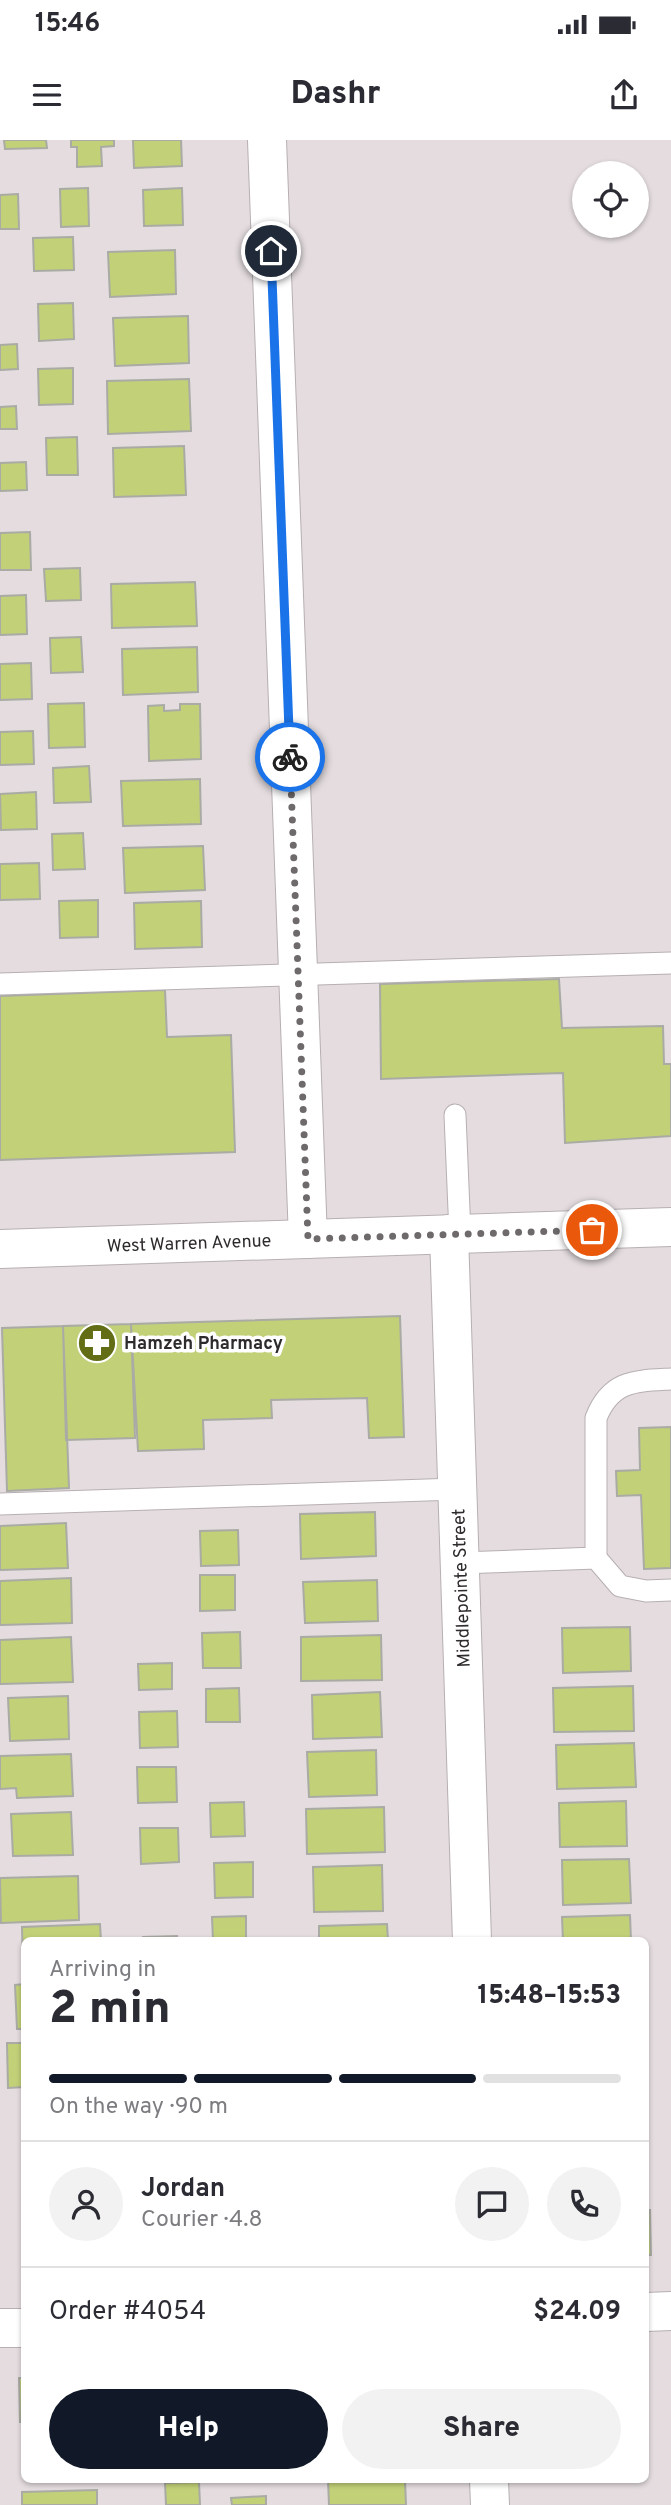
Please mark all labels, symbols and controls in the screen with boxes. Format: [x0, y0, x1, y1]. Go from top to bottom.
text: 15:46 [35, 8, 100, 41]
text: Dashr [291, 75, 380, 115]
icon: menu [28, 76, 66, 114]
icon: share [605, 76, 643, 114]
map controls [572, 161, 649, 238]
button: locate [572, 161, 649, 238]
pin [241, 221, 301, 281]
icon: home [252, 232, 290, 270]
courier [255, 722, 325, 792]
icon: bike [271, 738, 309, 776]
pin [562, 1200, 622, 1260]
icon: bag [573, 1211, 611, 1249]
street label: West Warren Avenue [106, 1230, 272, 1259]
pharmacy icon: Hamzeh Pharmacy [76, 1322, 118, 1364]
place label: Hamzeh Pharmacy [124, 1333, 283, 1356]
street label: Middlepointe Street [448, 1508, 477, 1668]
text: Arriving in [49, 1956, 156, 1985]
text: 15:48–15:53 [478, 1980, 621, 2013]
text: 2 min [49, 1981, 171, 2040]
text: On the way · 90 m [49, 2093, 228, 2122]
button: person [49, 2167, 123, 2241]
button: chat [455, 2167, 529, 2241]
button: phone [547, 2167, 621, 2241]
text: Jordan [141, 2173, 225, 2206]
text: Courier · 4.8 [141, 2206, 262, 2235]
text: Order #4054 [49, 2296, 206, 2329]
text: $24.09 [533, 2296, 621, 2329]
button: Help [49, 2389, 328, 2469]
button: Share [342, 2389, 621, 2469]

